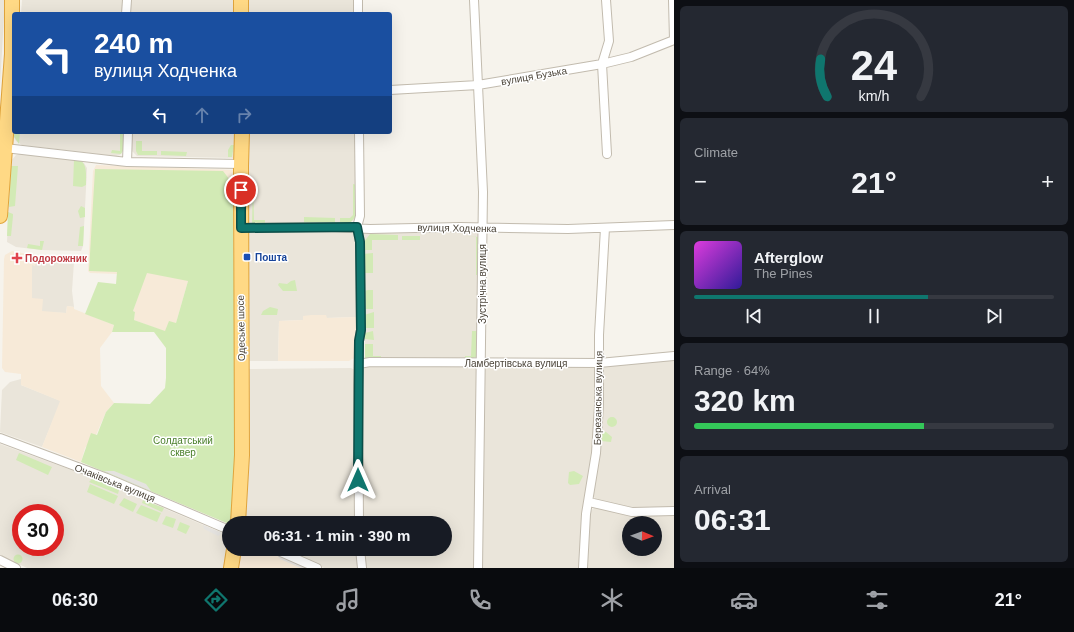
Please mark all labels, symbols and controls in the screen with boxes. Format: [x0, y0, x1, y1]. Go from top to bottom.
icon: left [28, 28, 80, 80]
text: 240 m [94, 28, 173, 59]
text: 24 [851, 42, 897, 89]
text: вулиця Ходченка [94, 61, 237, 81]
street label: вулиця Бузька [500, 65, 568, 87]
text: km/h [859, 88, 890, 104]
icon: left [149, 104, 171, 126]
icon: ahead [191, 104, 213, 126]
icon: right [233, 104, 255, 126]
text: Climate [694, 145, 738, 160]
text: 21° [851, 166, 897, 199]
text: − [694, 169, 707, 194]
text: + [1041, 169, 1054, 194]
pin [224, 173, 258, 207]
icon: arrive [230, 179, 252, 201]
street label: вулиця Ходченка [417, 222, 497, 234]
street label: Зустрічна вулиця [477, 244, 488, 324]
text: Afterglow [754, 249, 823, 266]
marker: Пошта [242, 252, 252, 262]
place label: Пошта [255, 252, 288, 263]
marker: Подорожник [12, 253, 22, 263]
place label: Подорожник [25, 253, 88, 264]
text: The Pines [754, 266, 813, 281]
street label: Одеське шосе [235, 294, 247, 361]
icon: previous [743, 305, 765, 327]
icon: pause [863, 305, 885, 327]
icon: next [983, 305, 1005, 327]
street label: Березанська вулиця [592, 351, 604, 445]
street label: Ламбертівська вулиця [465, 358, 568, 369]
text: Range · 64% [694, 363, 770, 378]
text: 320 km [694, 384, 796, 417]
park label: Солдатський сквер [153, 435, 213, 458]
position arrow [337, 459, 379, 501]
street label: Очаківська вулиця [73, 462, 157, 504]
text: Arrival [694, 482, 731, 497]
text: 06:31 [694, 503, 771, 536]
speed limit sign: 30 [12, 504, 64, 556]
north arrow [622, 516, 662, 556]
map controls [622, 516, 662, 556]
text: 06:31 · 1 min · 390 m [264, 527, 410, 544]
icon: directions [202, 586, 230, 614]
icon: music [334, 586, 362, 614]
icon: phone [466, 586, 494, 614]
icon: climate [598, 586, 626, 614]
icon: car [730, 586, 758, 614]
icon: filters [863, 586, 891, 614]
text: 06:30 [52, 590, 98, 610]
text: 21° [995, 590, 1022, 610]

